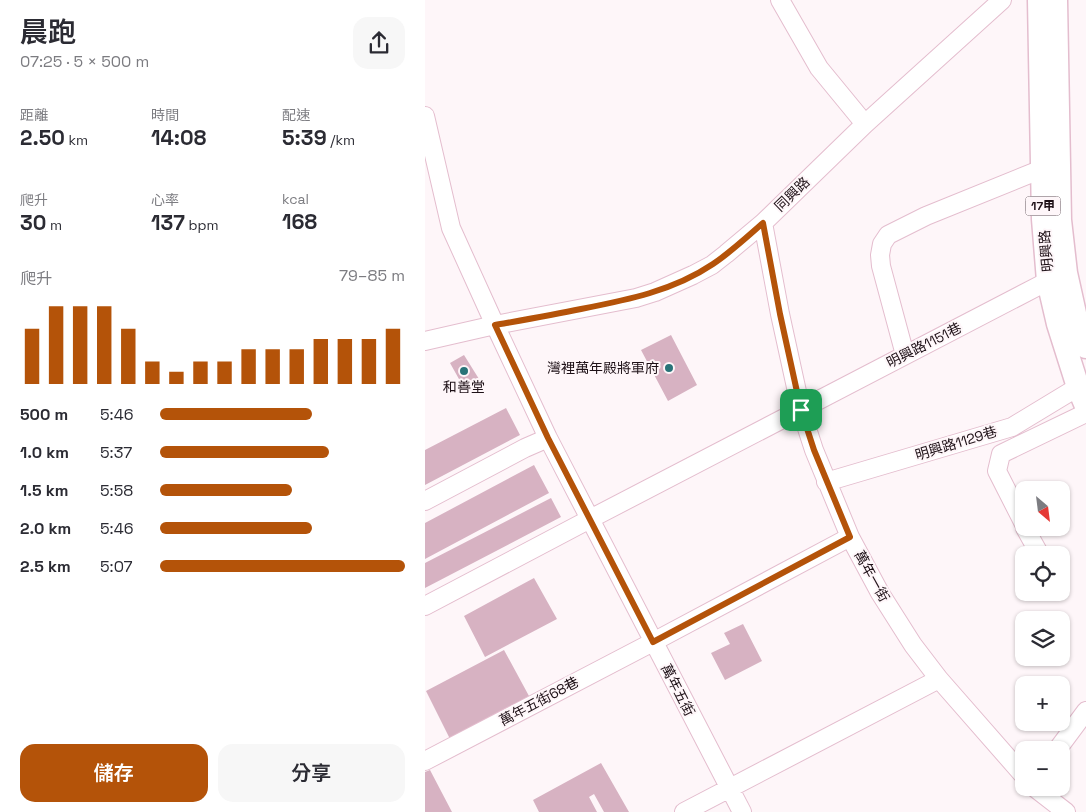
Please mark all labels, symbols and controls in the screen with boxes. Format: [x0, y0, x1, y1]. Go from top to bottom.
text: 晨跑 [20, 14, 76, 50]
button: share [353, 17, 405, 69]
text: 07:25 · 5 × 500 m [20, 51, 149, 72]
text: 距離 [20, 106, 48, 124]
text: 時間 [151, 106, 179, 124]
text: 配速 [282, 106, 310, 124]
text: 2.50 [20, 124, 65, 151]
text: 14:08 [151, 124, 206, 151]
text: 5:39 [282, 124, 327, 151]
text: km [65, 131, 88, 149]
text: /km [327, 131, 355, 149]
street label: 同興路 [771, 173, 813, 215]
text: kcal [282, 190, 309, 208]
text: 爬升 [20, 191, 48, 209]
text: 心率 [151, 191, 179, 209]
road number: 17甲 [1025, 197, 1061, 216]
text: 168 [282, 208, 317, 235]
text: 30 [20, 209, 46, 236]
text: 137 [151, 209, 185, 236]
text: m [46, 216, 62, 234]
text: bpm [185, 216, 219, 234]
street label: 明興路 [1035, 229, 1057, 273]
text: 79–85 m [339, 265, 405, 286]
text: 爬升 [20, 268, 52, 289]
street label: 明興路1151巷 [883, 318, 965, 372]
place label: 灣裡萬年殿將軍府 [547, 359, 659, 377]
marker: 灣裡萬年殿將軍府 [663, 362, 675, 374]
marker: 和善堂 [458, 365, 470, 377]
place label: 和善堂 [443, 378, 485, 396]
pin [780, 389, 822, 431]
icon: arrive [787, 396, 815, 424]
text: 500 m [20, 404, 68, 425]
text: 5:46 [100, 404, 133, 425]
street label: 明興路1129巷 [913, 422, 999, 464]
text: 1.0 km [20, 442, 69, 463]
text: 5:37 [100, 442, 132, 463]
text: 1.5 km [20, 480, 68, 501]
text: 5:58 [100, 480, 133, 501]
north arrow [1015, 481, 1070, 536]
map controls [1015, 481, 1070, 796]
text: 2.0 km [20, 518, 71, 539]
text: 5:46 [100, 518, 133, 539]
button: locate [1015, 546, 1070, 601]
street label: 萬年一街 [851, 547, 893, 605]
text: 2.5 km [20, 556, 71, 577]
text: 5:07 [100, 556, 133, 577]
button: layers [1015, 611, 1070, 666]
street label: 萬年五街 [657, 661, 699, 719]
street label: 萬年五街68巷 [496, 673, 582, 729]
button: + [1015, 676, 1070, 731]
button: − [1015, 741, 1070, 796]
button: 儲存 [20, 744, 208, 802]
button: 分享 [218, 744, 405, 802]

